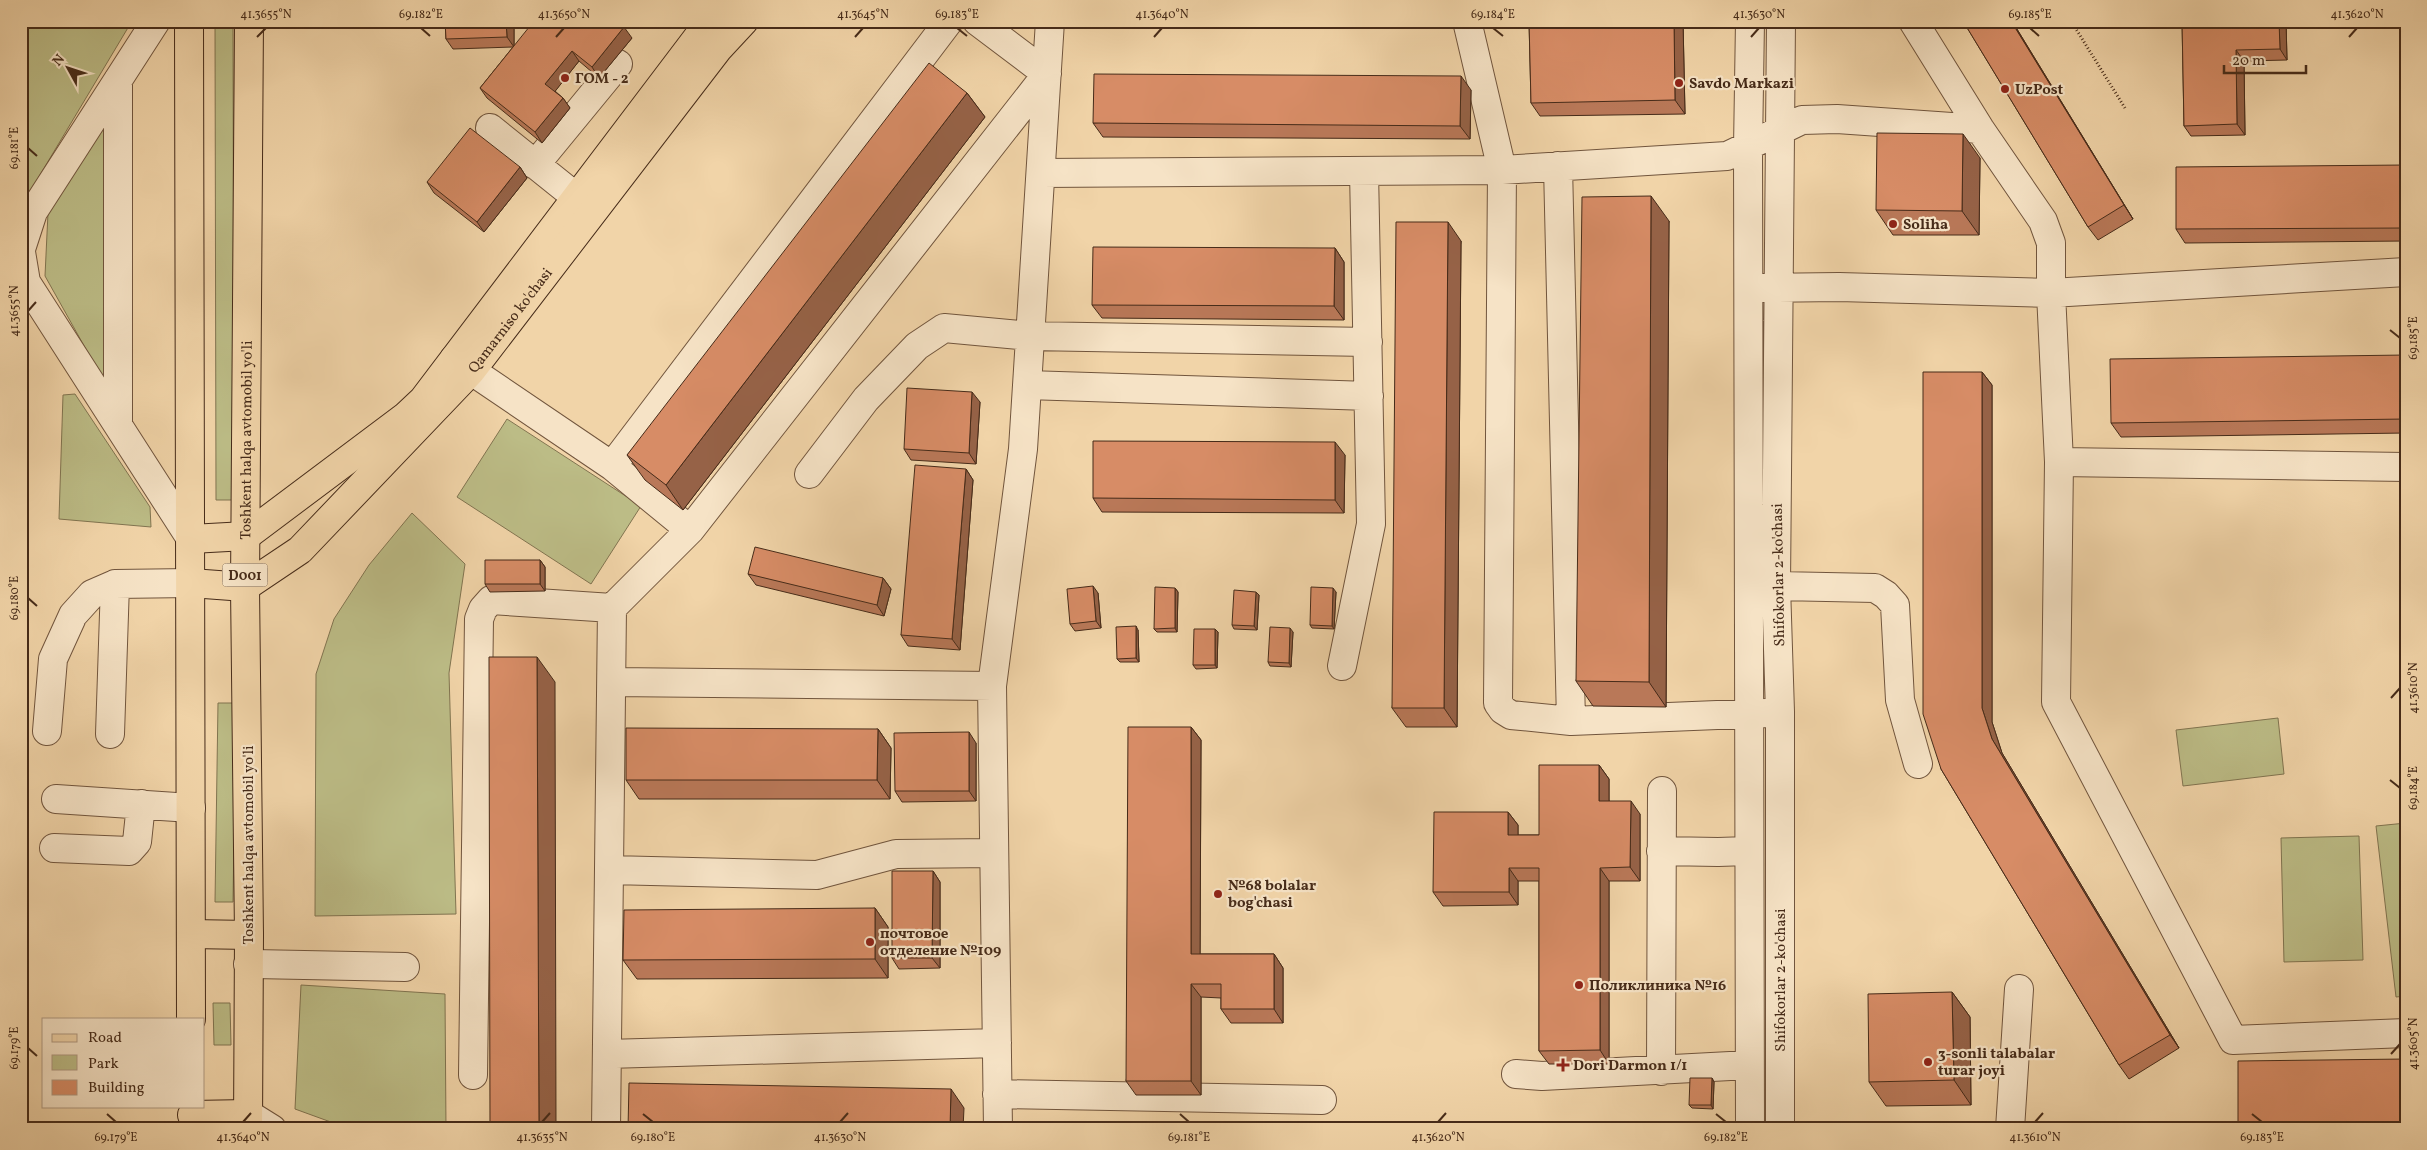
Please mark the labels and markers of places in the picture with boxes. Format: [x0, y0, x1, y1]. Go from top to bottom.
place label: ГОМ - 2 [575, 69, 629, 90]
marker: ГОМ - 2 [559, 72, 571, 84]
place label: Savdo Markazi [1689, 74, 1794, 95]
marker: Savdo Markazi [1673, 77, 1685, 89]
place label: UzPost [2015, 80, 2064, 101]
marker: UzPost [1999, 83, 2011, 95]
place label: Soliha [1903, 215, 1948, 236]
marker: Soliha [1887, 218, 1899, 230]
place label: №68 bolalar bog'chasi [1228, 876, 1316, 914]
marker: №68 bolalar bog'chasi [1212, 888, 1224, 900]
place label: почтовое отделение №109 [880, 924, 1001, 962]
marker: почтовое отделение №109 [864, 936, 876, 948]
place label: Поликлиника №16 [1589, 976, 1726, 997]
marker: Поликлиника №16 [1573, 979, 1585, 991]
place label: 3-sonli talabalar turar joyi [1938, 1044, 2055, 1082]
place label: Dori Darmon 1/1 [1573, 1056, 1687, 1077]
marker: 3-sonli talabalar turar joyi [1922, 1056, 1934, 1068]
marker: Dori Darmon 1/1 [1557, 1059, 1569, 1071]

